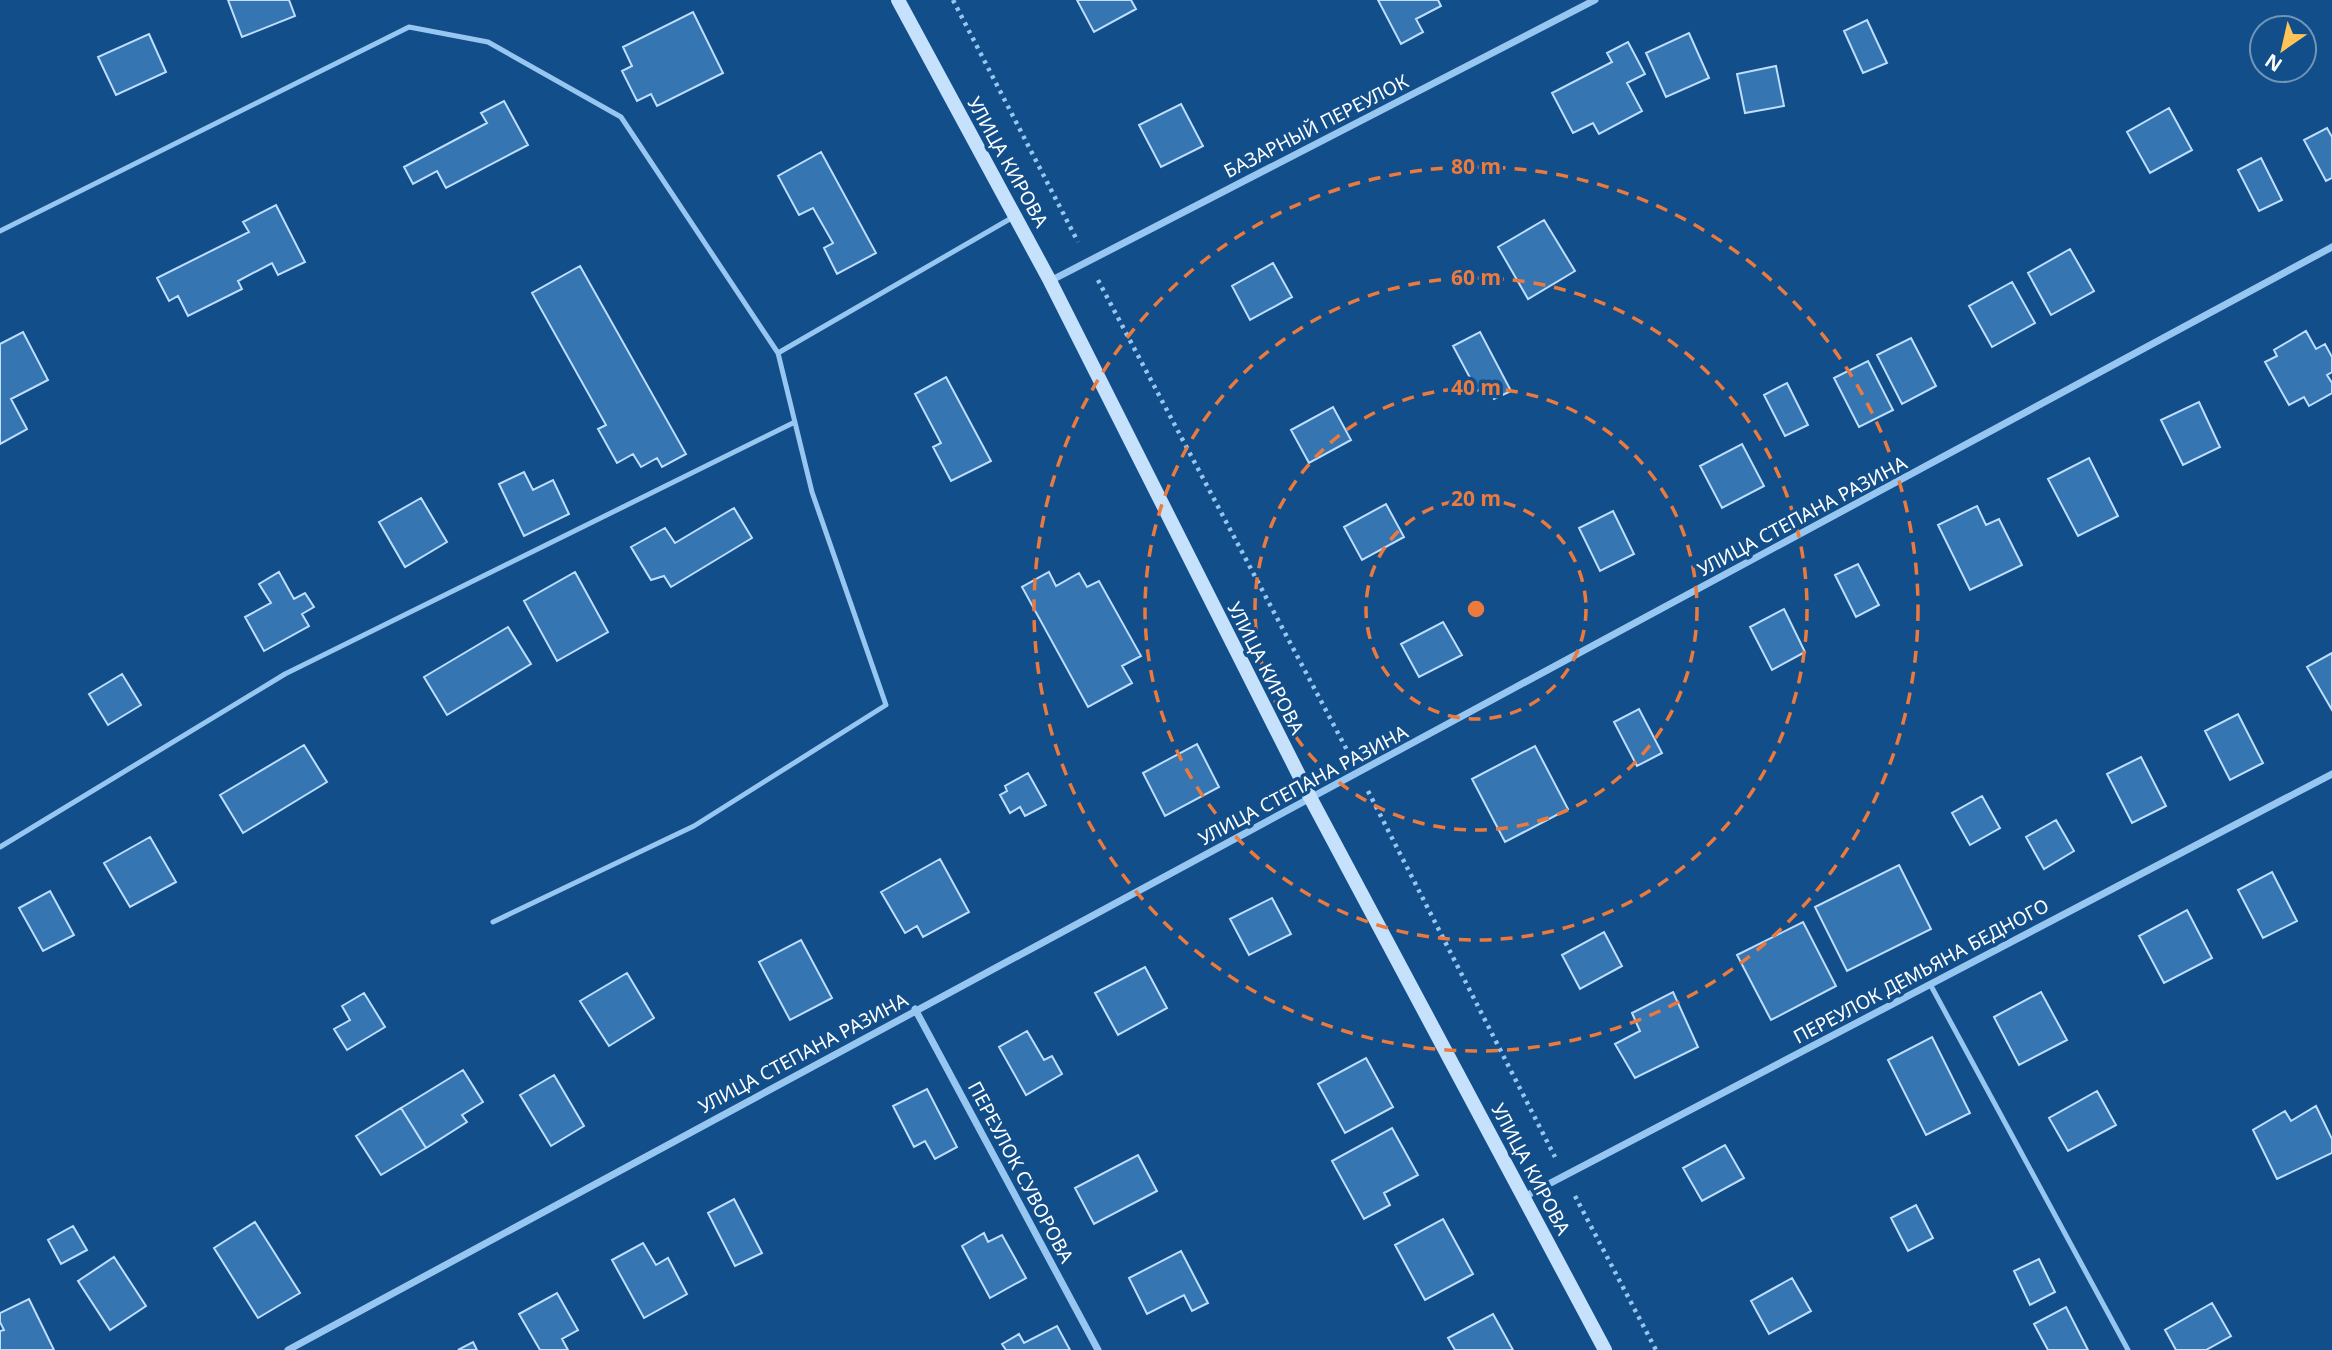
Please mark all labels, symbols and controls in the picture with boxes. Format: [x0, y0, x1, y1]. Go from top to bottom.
north arrow [2248, 14, 2318, 84]
text: N [2260, 48, 2287, 78]
street label: БАЗАРНЫЙ ПЕРЕУЛОК [1219, 68, 1413, 184]
street label: УЛИЦА КИРОВА [961, 92, 1055, 233]
text: 80 m [1451, 152, 1501, 180]
text: 60 m [1451, 263, 1501, 291]
text: 40 m [1451, 373, 1501, 401]
street label: УЛИЦА СТЕПАНА РАЗИНА [1693, 449, 1912, 582]
text: 20 m [1451, 484, 1501, 512]
street label: УЛИЦА КИРОВА [1221, 597, 1311, 739]
centre of rings [1464, 597, 1488, 621]
street label: УЛИЦА СТЕПАНА РАЗИНА [1194, 718, 1413, 851]
street label: ПЕРЕУЛОК ДЕМЬЯНА БЕДНОГО [1789, 892, 2053, 1050]
street label: УЛИЦА СТЕПАНА РАЗИНА [694, 986, 913, 1119]
street label: ПЕРЕУЛОК СУВОРОВА [962, 1077, 1080, 1268]
street label: УЛИЦА КИРОВА [1485, 1099, 1577, 1240]

